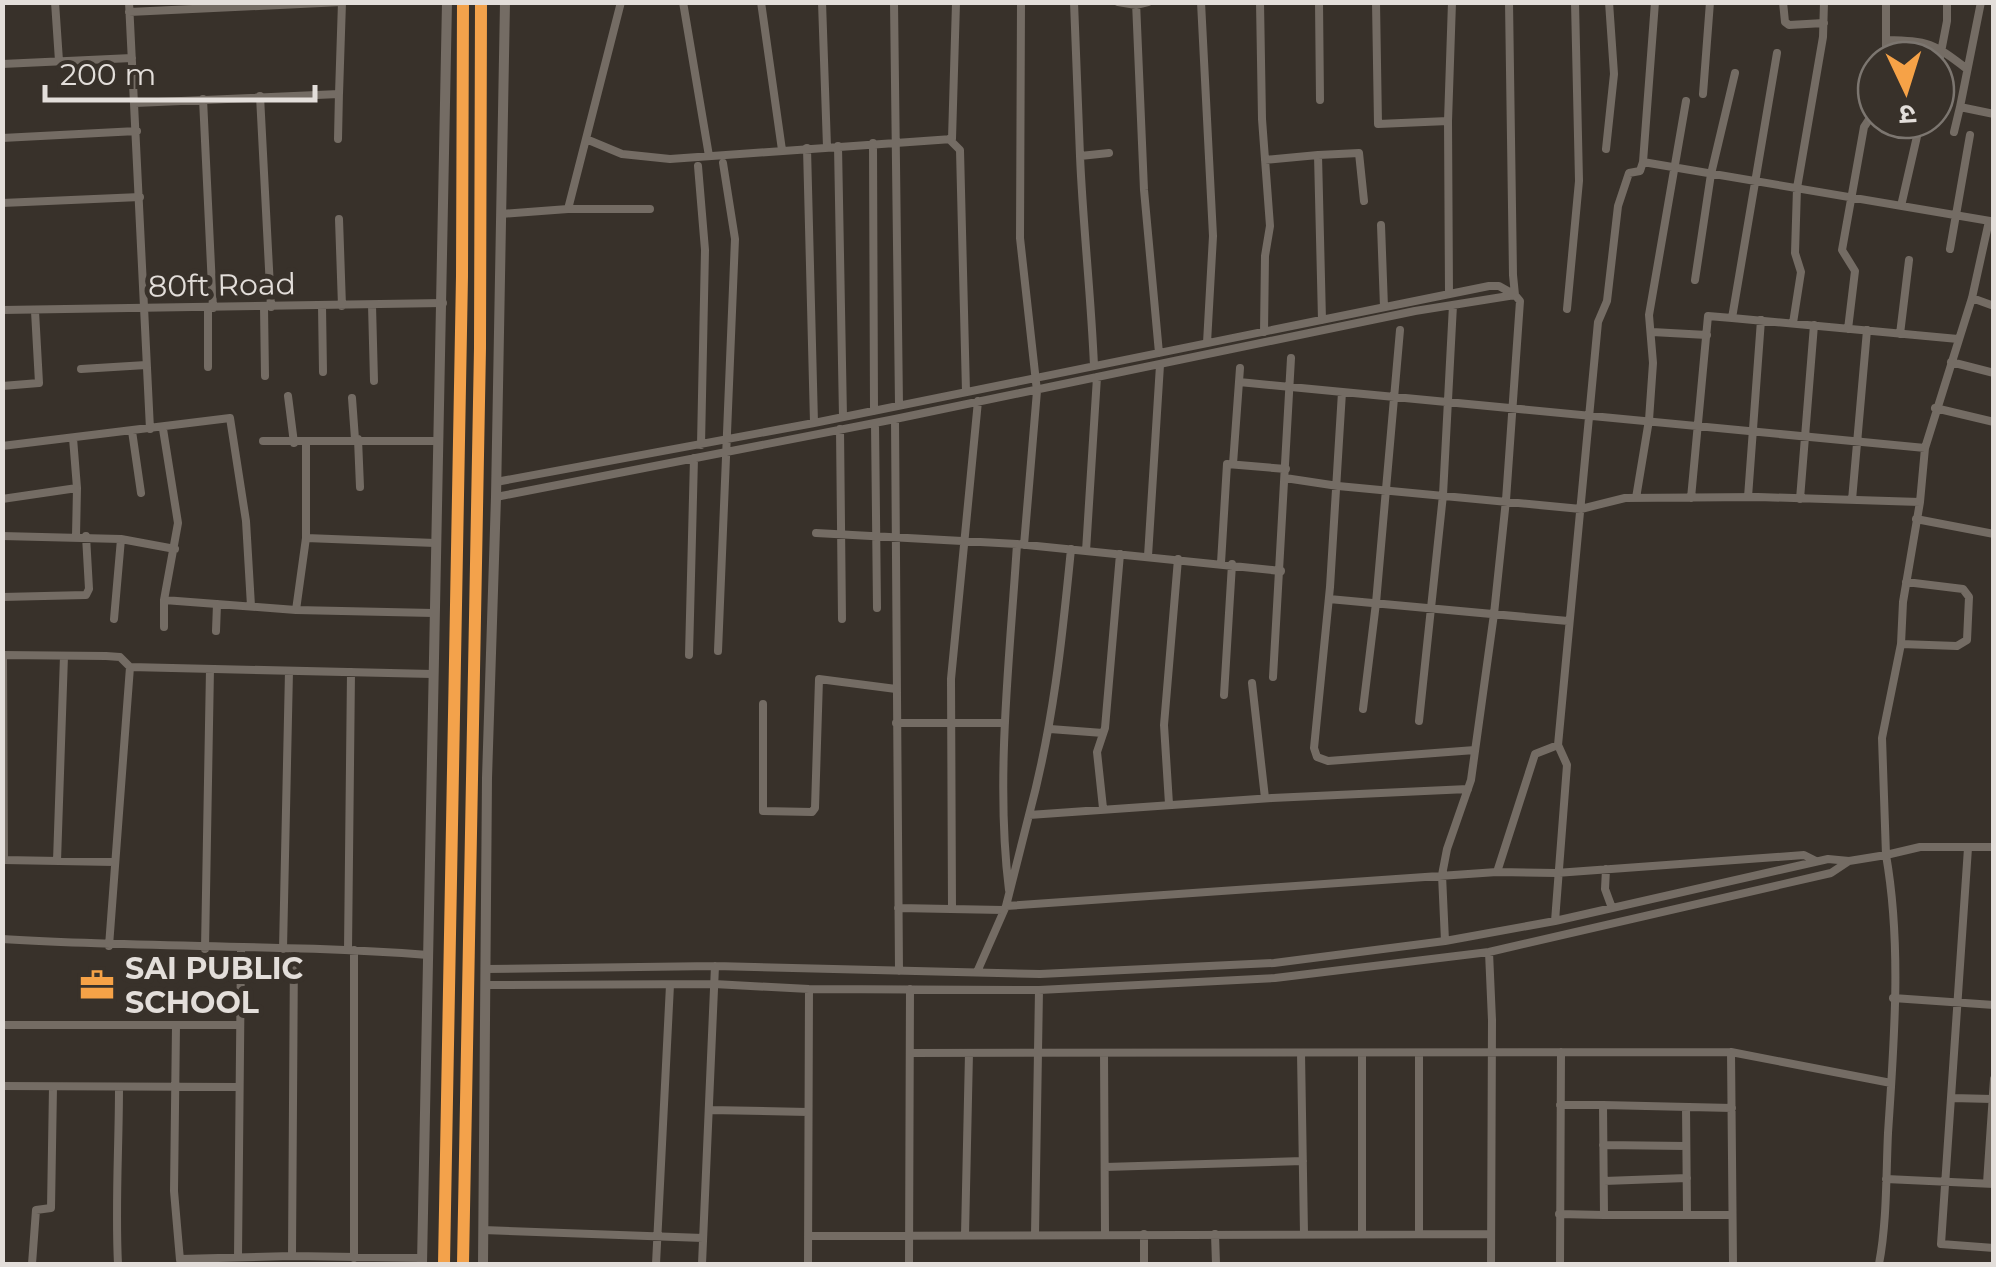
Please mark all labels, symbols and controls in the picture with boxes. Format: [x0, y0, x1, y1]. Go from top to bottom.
scale bar [45, 40, 315, 102]
north arrow [1856, 40, 1956, 140]
text: 200 m [60, 56, 156, 93]
text: उ [1898, 97, 1917, 133]
street label: 80ft Road [148, 265, 296, 305]
place label: SAI PUBLIC SCHOOL [125, 950, 304, 1021]
office icon: SAI PUBLIC SCHOOL [78, 966, 116, 1004]

